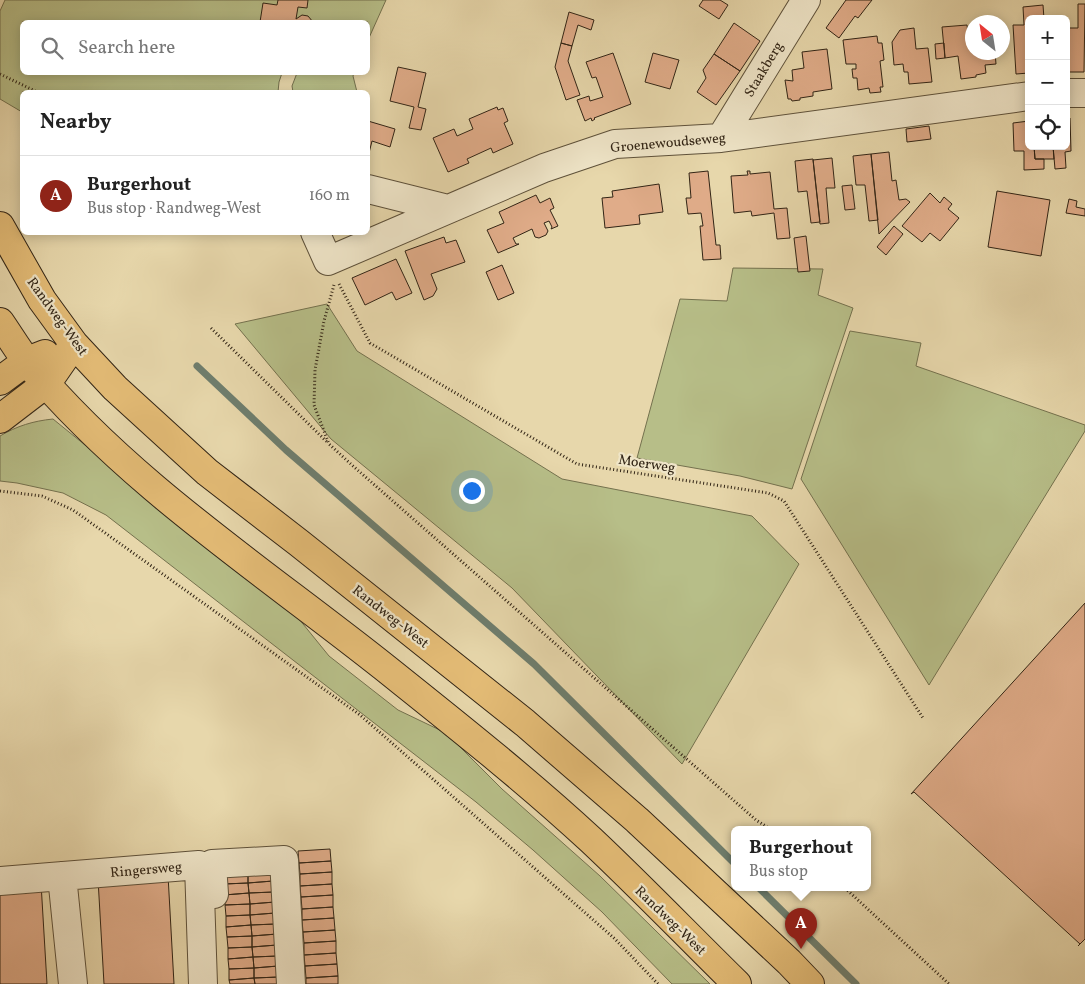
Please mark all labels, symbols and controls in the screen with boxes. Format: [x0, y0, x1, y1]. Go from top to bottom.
north arrow [965, 15, 1010, 60]
map controls [1025, 15, 1070, 150]
button: + [1025, 15, 1070, 60]
search box [20, 20, 370, 75]
icon: search [38, 34, 66, 62]
text: Search here [78, 35, 175, 61]
street label: Staakberg [740, 39, 788, 101]
button: − [1025, 60, 1070, 105]
button: locate [1025, 105, 1070, 150]
text: Nearby [40, 108, 111, 137]
street label: Groenewoudseweg [610, 129, 727, 158]
text: Burgerhout [87, 172, 191, 198]
text: A [50, 185, 62, 207]
text: 160 m [309, 185, 350, 207]
text: Bus stop · Randweg-West [87, 198, 261, 220]
street label: Randweg-West [22, 274, 92, 360]
street label: Moerweg [617, 451, 677, 478]
your location [459, 478, 485, 504]
street label: Randweg-West [348, 581, 432, 653]
popup [731, 826, 871, 891]
text: Burgerhout [749, 835, 853, 861]
street label: Ringersweg [109, 858, 183, 883]
text: Bus stop [749, 861, 808, 883]
street label: Randweg-West [630, 882, 710, 960]
pin: A [785, 908, 817, 949]

